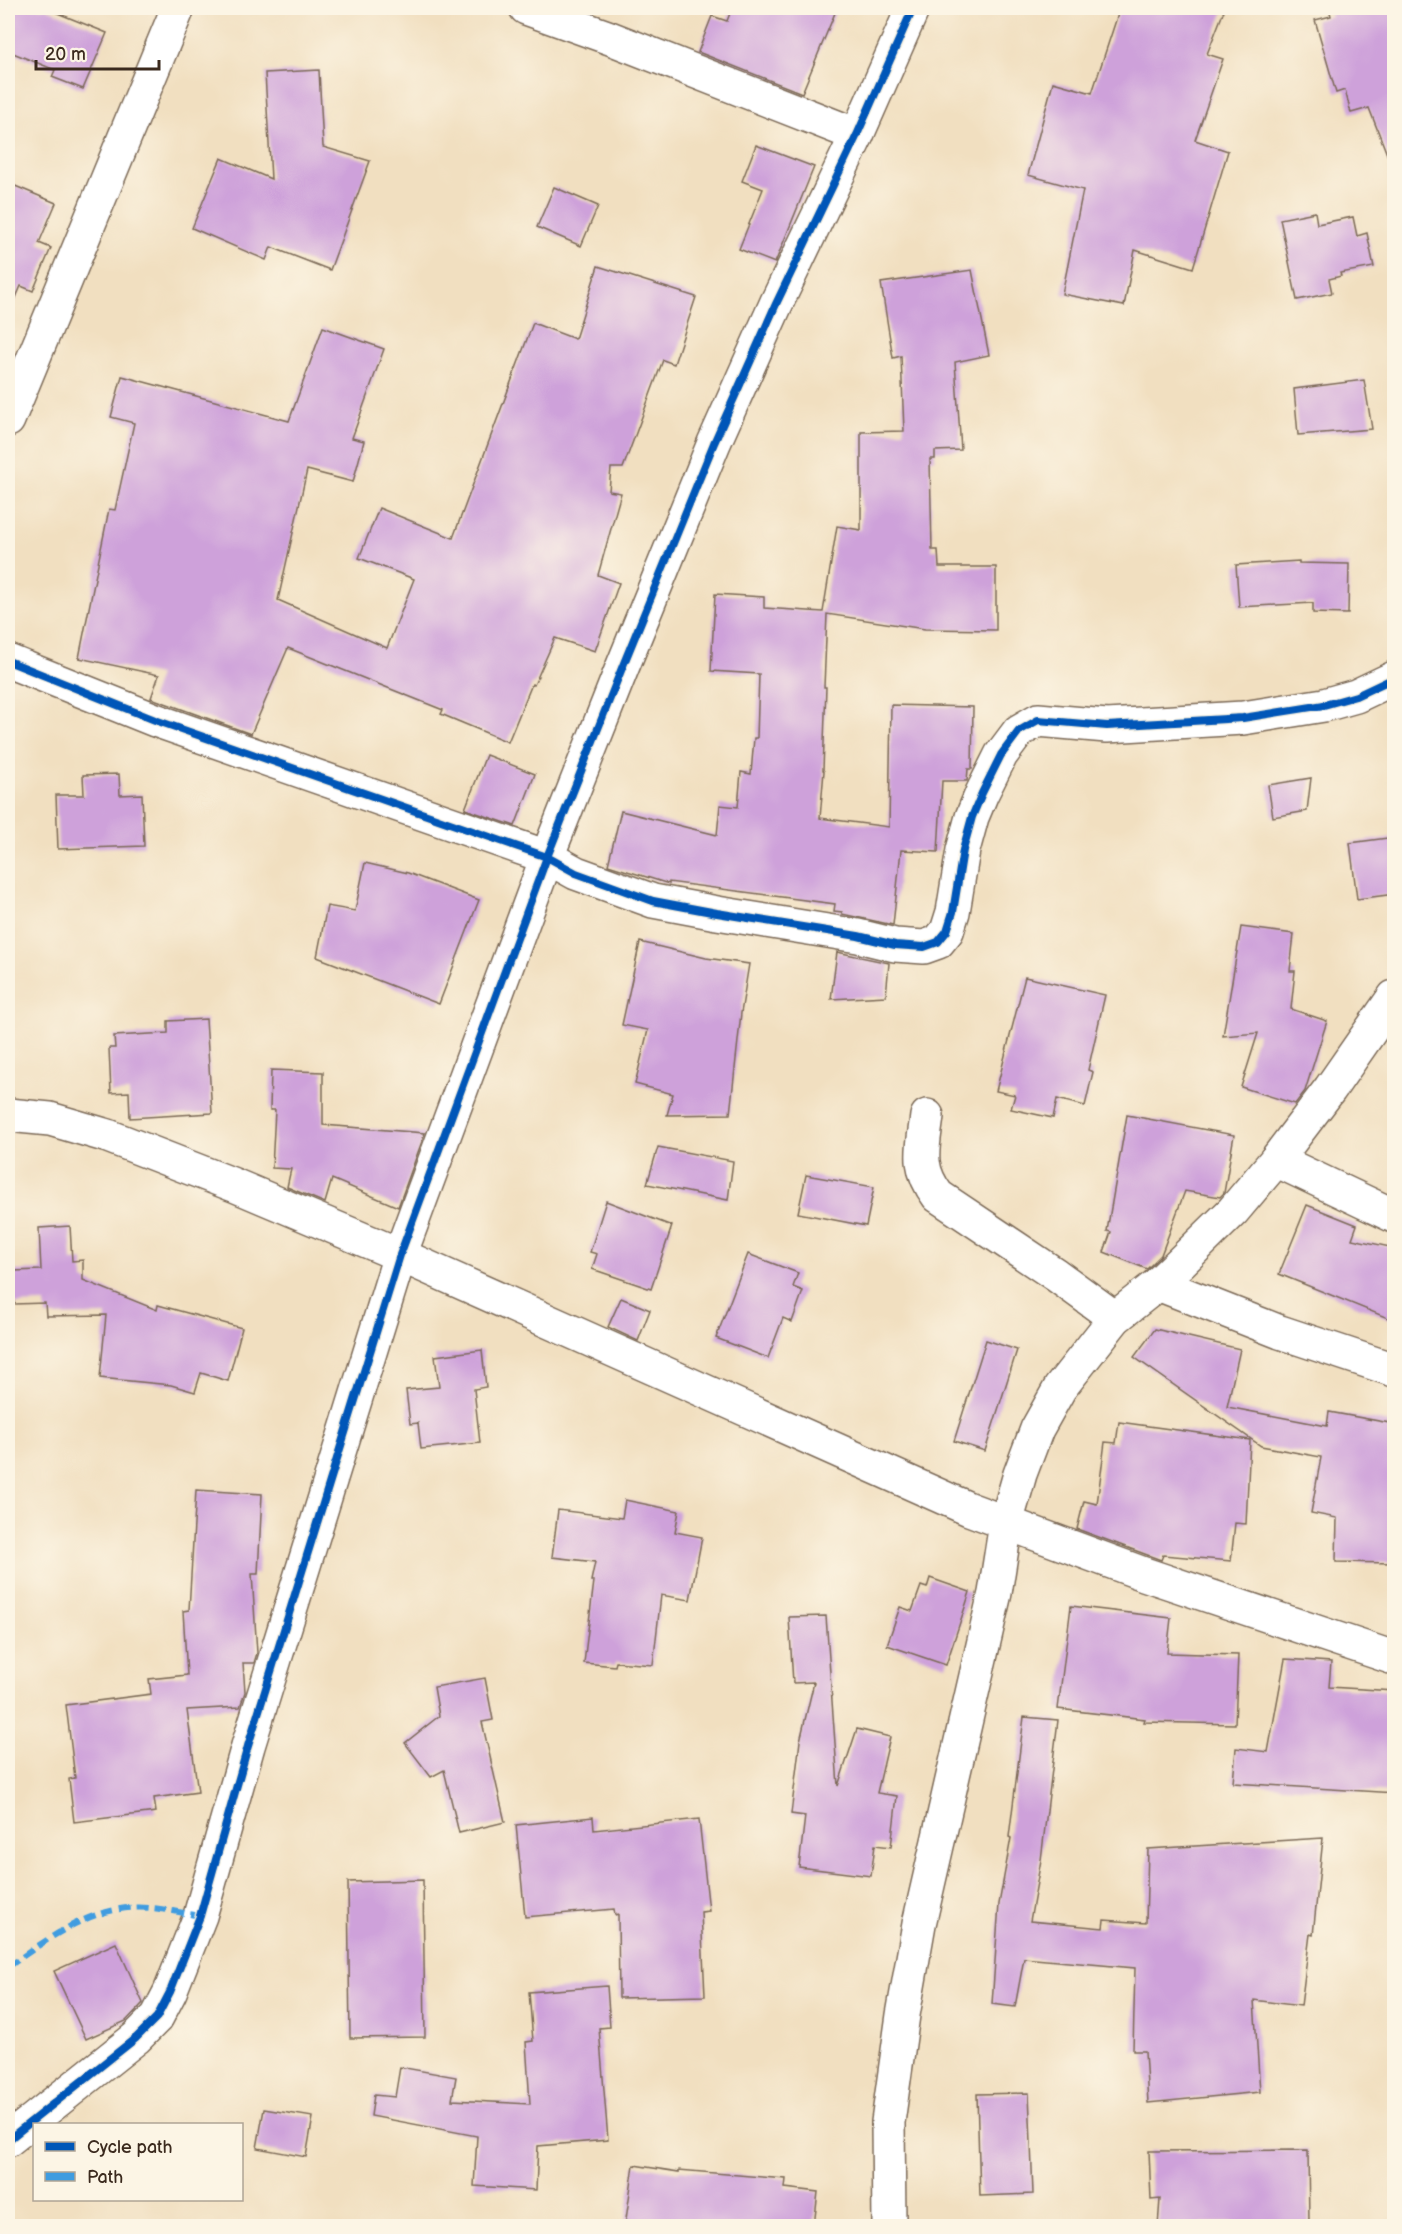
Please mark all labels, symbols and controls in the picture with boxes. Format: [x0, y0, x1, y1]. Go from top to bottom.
scale bar [36, 33, 159, 71]
text: 20 m [45, 44, 86, 65]
legend [33, 2123, 243, 2201]
text: Cycle path [87, 2137, 173, 2158]
text: Path [87, 2167, 123, 2188]

